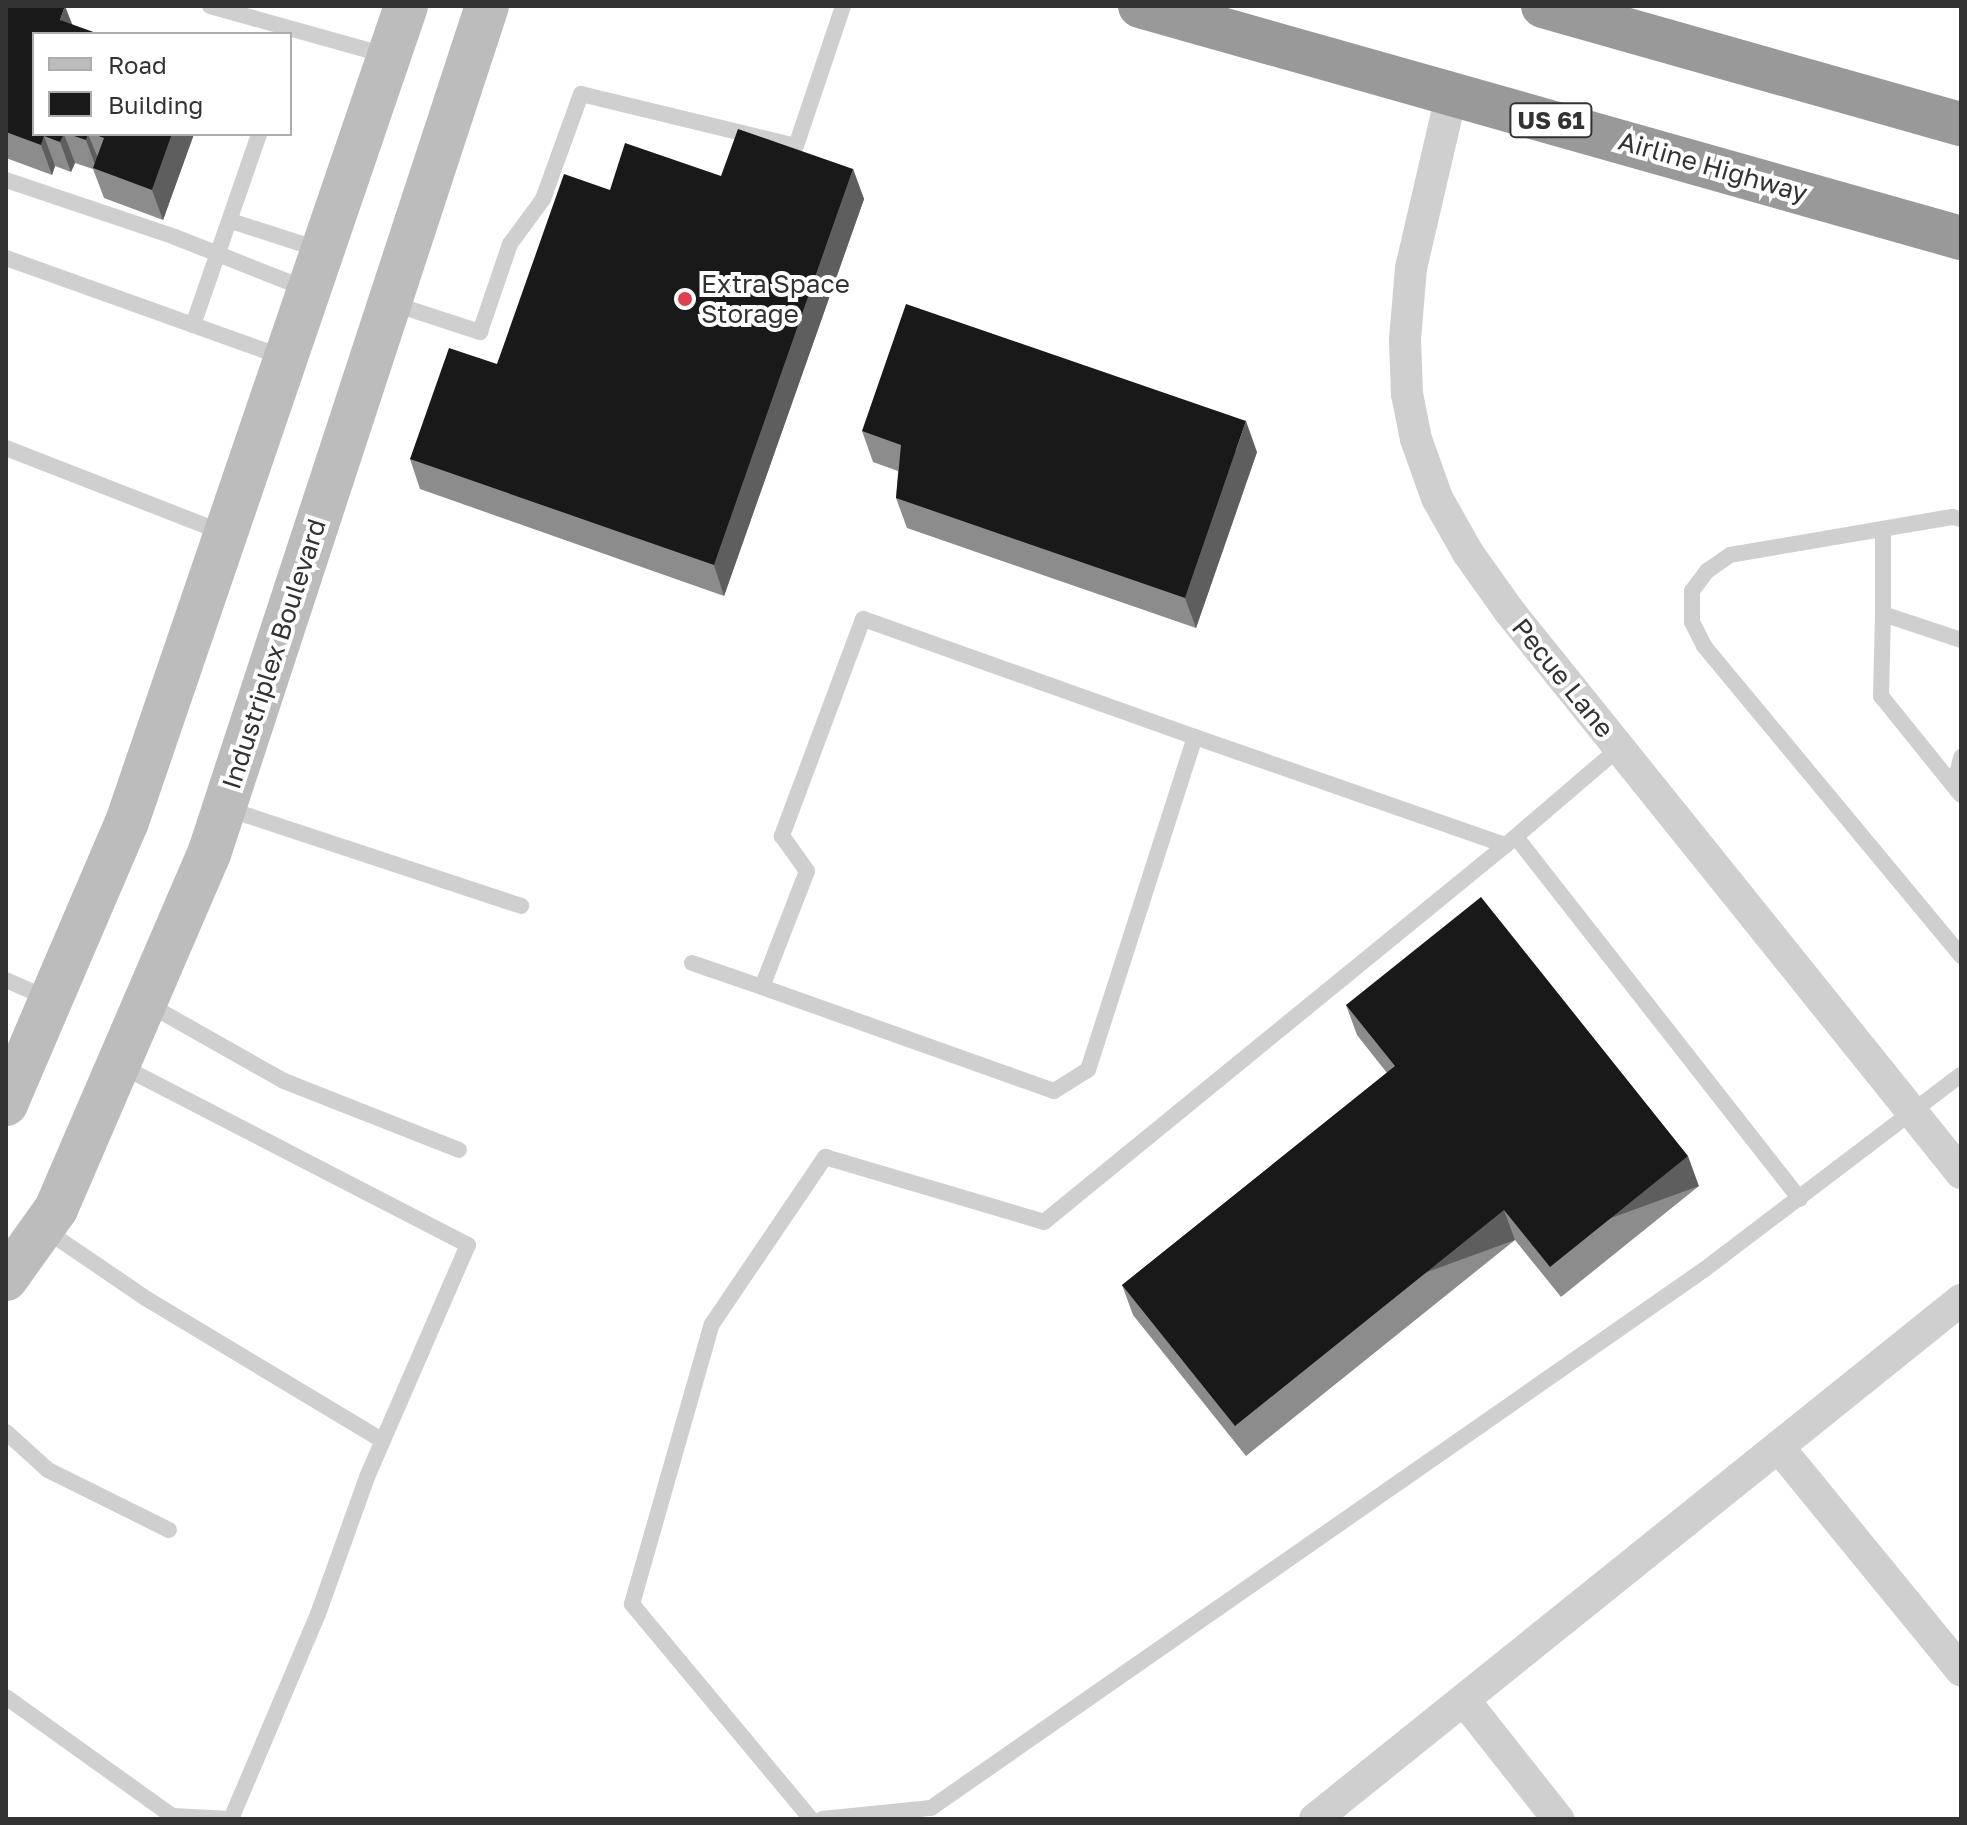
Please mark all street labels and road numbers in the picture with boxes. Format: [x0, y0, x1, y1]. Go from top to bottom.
road number: US 61 [1509, 100, 1593, 140]
street label: Airline Highway [1615, 125, 1811, 209]
street label: Industriplex Boulevard [216, 515, 332, 793]
street label: Pecue Lane [1506, 612, 1620, 744]

